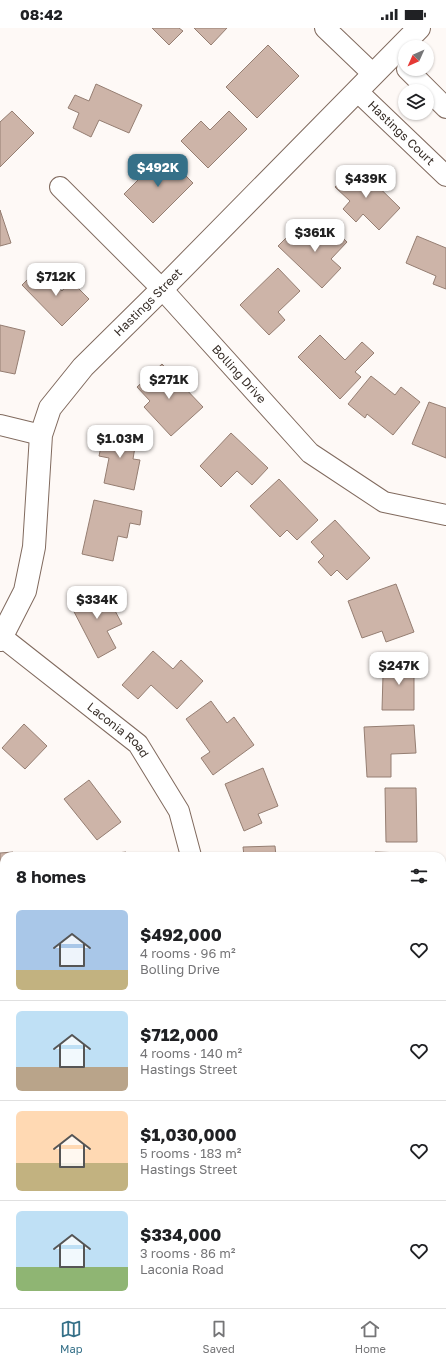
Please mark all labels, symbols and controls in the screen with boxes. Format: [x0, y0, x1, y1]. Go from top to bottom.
text: 08:42 [20, 5, 63, 23]
north arrow [398, 40, 434, 76]
map controls [398, 40, 434, 120]
button: layers [398, 84, 434, 120]
street label: Hastings Court [365, 97, 438, 168]
pin: $492K [130, 154, 186, 188]
text: $492K [137, 159, 179, 175]
pin: $439K [338, 165, 394, 199]
text: $439K [345, 170, 387, 186]
pin: $361K [287, 219, 343, 253]
text: $361K [294, 224, 336, 240]
pin: $712K [28, 263, 84, 297]
street label: Hastings Street [111, 265, 185, 339]
text: $712K [36, 268, 76, 284]
street label: Bolling Drive [209, 341, 270, 406]
pin: $271K [141, 366, 197, 400]
text: $271K [149, 371, 189, 387]
pin: $1.03M [87, 425, 153, 459]
text: $1.03M [96, 430, 144, 446]
pin: $334K [69, 586, 125, 620]
text: $334K [76, 591, 118, 607]
pin: $247K [371, 652, 427, 686]
text: $247K [378, 657, 420, 673]
street label: Laconia Road [84, 699, 152, 760]
icon: filters [408, 865, 430, 887]
text: 8 homes [16, 866, 86, 887]
text: $492,000 [140, 924, 222, 945]
icon: home [48, 926, 96, 974]
icon: heart [408, 939, 430, 961]
text: 4 rooms · 96 m² [140, 945, 236, 961]
text: Bolling Drive [140, 961, 220, 977]
text: $712,000 [140, 1024, 218, 1045]
icon: home [48, 1027, 96, 1075]
icon: heart [408, 1040, 430, 1062]
text: 4 rooms · 140 m² [140, 1045, 242, 1061]
text: Hastings Street [140, 1061, 237, 1077]
text: $1,030,000 [140, 1124, 237, 1145]
icon: home [48, 1127, 96, 1175]
icon: heart [408, 1140, 430, 1162]
text: 5 rooms · 183 m² [140, 1145, 241, 1161]
text: Hastings Street [140, 1161, 237, 1177]
text: $334,000 [140, 1224, 221, 1245]
icon: home [48, 1227, 96, 1275]
icon: heart [408, 1240, 430, 1262]
text: 3 rooms · 86 m² [140, 1245, 235, 1261]
text: Laconia Road [140, 1261, 224, 1277]
tab: Map [60, 1318, 83, 1355]
tab: Saved [203, 1318, 235, 1355]
tab: Home [355, 1318, 386, 1355]

